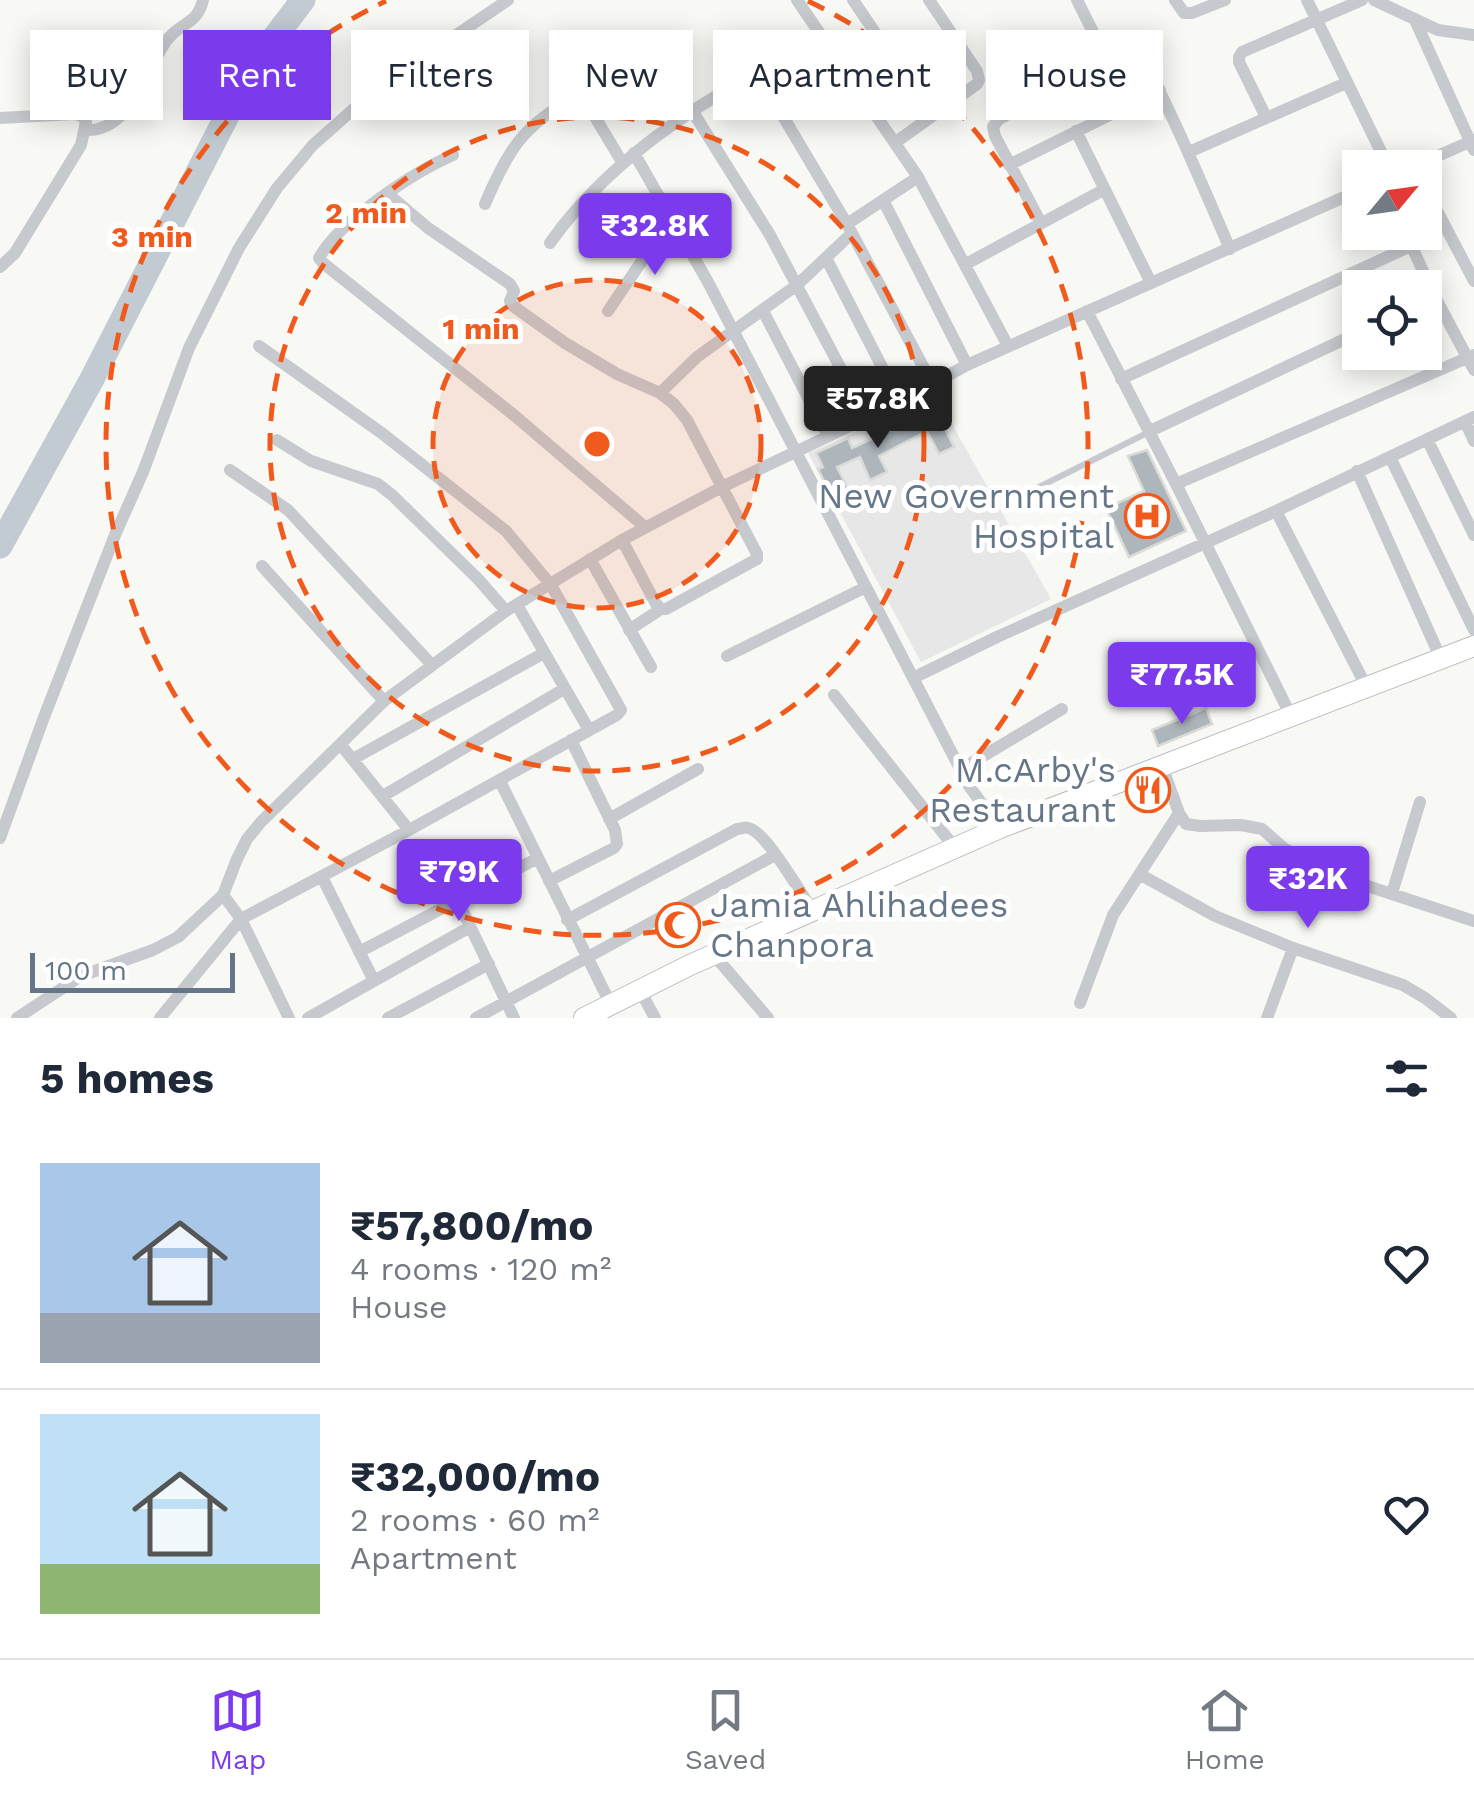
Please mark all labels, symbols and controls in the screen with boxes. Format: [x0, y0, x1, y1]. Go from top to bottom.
chip: Buy [30, 30, 163, 120]
chip: Rent [183, 30, 331, 120]
chip: Filters [351, 30, 529, 120]
chip: New [549, 30, 693, 120]
chip: Apartment [713, 30, 966, 120]
chip: House [986, 30, 1163, 120]
north arrow [1342, 150, 1442, 250]
map controls [1342, 150, 1442, 370]
pin: ₹32.8K [574, 193, 736, 278]
text: 2 min [325, 195, 407, 230]
text: ₹32.8K [601, 206, 709, 244]
text: 3 min [111, 219, 193, 254]
button: locate [1342, 270, 1442, 370]
text: 1 min [442, 311, 520, 346]
pin: ₹57.8K [797, 366, 959, 451]
text: ₹57.8K [826, 379, 930, 417]
centre of rings [579, 426, 615, 462]
place label: New Government Hospital [818, 475, 1114, 557]
hospital icon: New Government Hospital [1124, 493, 1170, 539]
pin: ₹77.5K [1101, 642, 1263, 727]
text: ₹77.5K [1130, 655, 1234, 693]
place label: M.cArby's Restaurant [929, 749, 1116, 831]
restaurant icon: M.cArby's Restaurant [1125, 767, 1171, 813]
pin: ₹79K [400, 839, 518, 924]
pin: ₹32K [1249, 846, 1367, 931]
text: ₹79K [419, 852, 499, 890]
text: ₹32K [1268, 859, 1348, 897]
place label: Jamia Ahlihadees Chanpora [710, 884, 1008, 966]
mosque icon: Jamia Ahlihadees Chanpora [655, 902, 701, 948]
scale bar [30, 948, 235, 993]
text: 100 m [45, 954, 127, 987]
icon: filters [1379, 1051, 1434, 1106]
text: 5 homes [40, 1054, 214, 1103]
text: ₹57,800/mo [350, 1201, 594, 1250]
icon: home [120, 1203, 240, 1323]
icon: heart [1379, 1236, 1434, 1291]
text: 4 rooms · 120 m² [350, 1250, 611, 1288]
text: House [350, 1288, 448, 1326]
text: ₹32,000/mo [350, 1452, 600, 1501]
icon: home [120, 1454, 240, 1574]
icon: heart [1379, 1487, 1434, 1542]
text: 2 rooms · 60 m² [350, 1501, 599, 1539]
text: Apartment [350, 1539, 517, 1577]
tab: Map [209, 1683, 266, 1776]
tab: Saved [685, 1683, 766, 1776]
tab: Home [1185, 1683, 1265, 1776]

